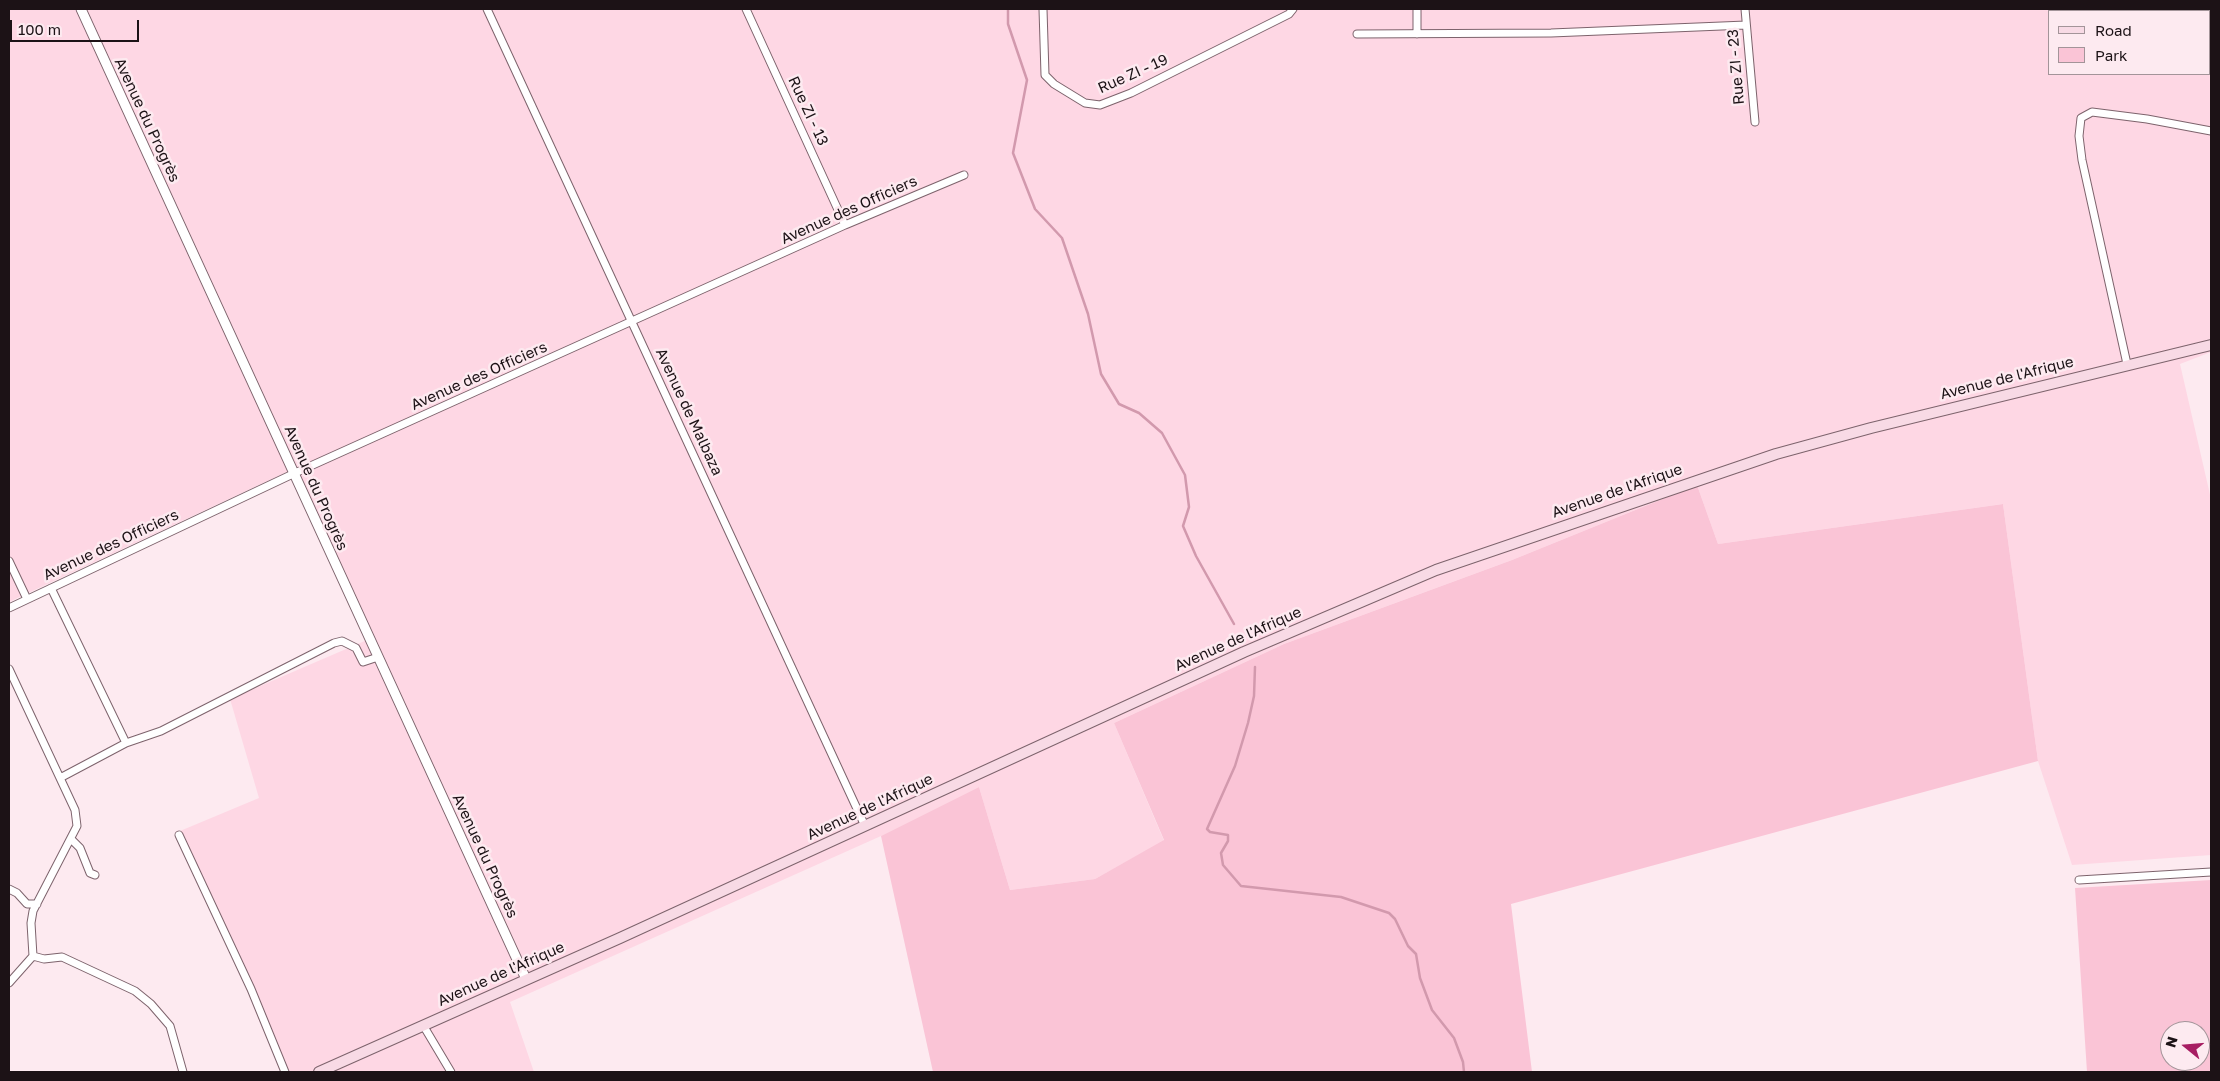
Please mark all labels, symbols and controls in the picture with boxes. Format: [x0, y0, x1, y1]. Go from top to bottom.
scale bar [12, 10, 141, 42]
legend [2048, 10, 2210, 75]
text: 100 m [18, 20, 61, 38]
text: Road [2095, 21, 2132, 39]
street label: Rue ZI - 23 [1724, 28, 1748, 106]
text: Park [2095, 46, 2127, 64]
street label: Rue ZI - 19 [1095, 51, 1171, 97]
street label: Avenue du Progrès [110, 55, 184, 185]
street label: Rue ZI - 13 [784, 73, 832, 149]
street label: Avenue des Officiers [778, 172, 920, 248]
street label: Avenue des Officiers [408, 338, 550, 414]
street label: Avenue de Malbaza [652, 345, 726, 479]
street label: Avenue de l'Afrique [1938, 353, 2076, 403]
street label: Avenue du Progrès [280, 423, 352, 553]
street label: Avenue de l'Afrique [1549, 460, 1685, 522]
street label: Avenue des Officiers [40, 506, 182, 584]
street label: Avenue de l'Afrique [1172, 603, 1304, 675]
street label: Avenue de l'Afrique [804, 770, 936, 844]
street label: Avenue du Progrès [448, 791, 522, 921]
street label: Avenue de l'Afrique [435, 938, 567, 1010]
north arrow [2160, 1021, 2210, 1071]
text: N [2161, 1034, 2181, 1049]

